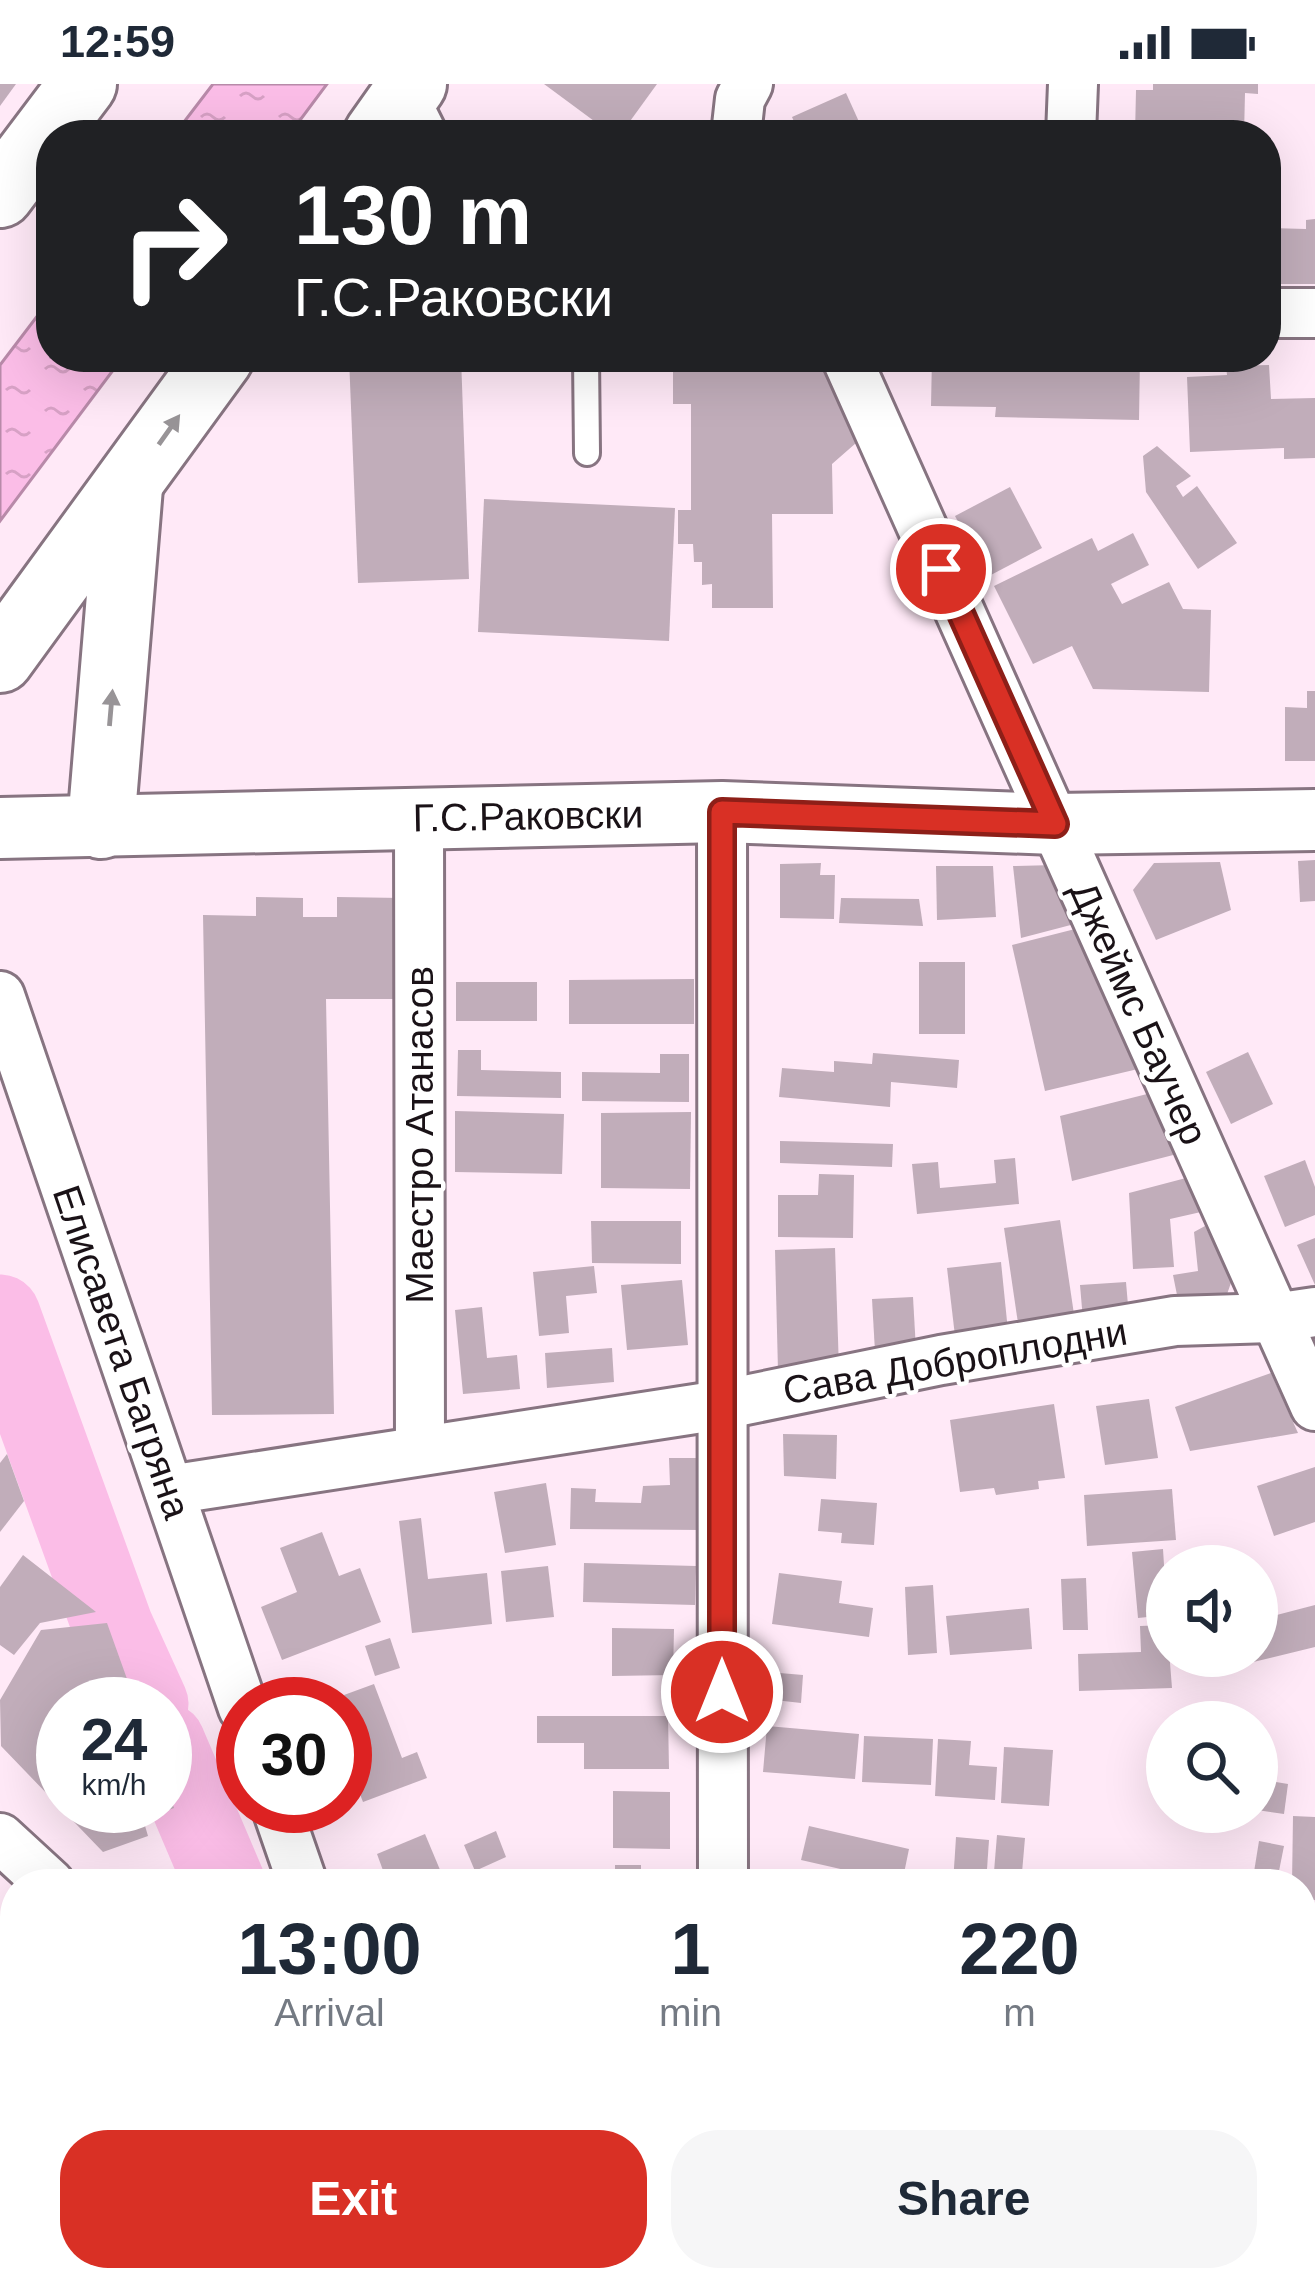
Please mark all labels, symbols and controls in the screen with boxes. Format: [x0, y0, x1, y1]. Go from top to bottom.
text: 12:59 [60, 16, 175, 67]
icon: right [96, 168, 252, 324]
text: 130 m [294, 168, 532, 262]
text: Г.С.Раковски [294, 267, 613, 327]
one-way arrow [157, 414, 180, 446]
pin [890, 518, 992, 620]
icon: arrive [908, 536, 974, 602]
one-way arrow [101, 689, 120, 726]
street label: Г.С.Раковски [412, 792, 644, 840]
street label: Джеймс Баучер [1062, 875, 1216, 1151]
street label: Маестро Атанасов [398, 966, 441, 1304]
street label: Елисавета Багряна [45, 1180, 199, 1525]
street label: Сава Доброплодни [780, 1310, 1130, 1412]
map controls [1146, 1545, 1278, 1833]
button: sound [1146, 1545, 1278, 1677]
position arrow [659, 1629, 785, 1755]
speed limit sign: 30 [216, 1677, 372, 1833]
button: search [1146, 1701, 1278, 1833]
text: 24 [81, 1706, 147, 1773]
text: km/h [81, 1768, 147, 1801]
text: 13:00 [237, 1909, 422, 1989]
text: 1 [670, 1909, 711, 1989]
text: 220 [959, 1909, 1080, 1989]
text: Arrival [274, 1991, 385, 2034]
text: min [659, 1991, 722, 2034]
text: m [1003, 1991, 1036, 2034]
button: Exit [60, 2130, 647, 2268]
button: Share [671, 2130, 1257, 2268]

